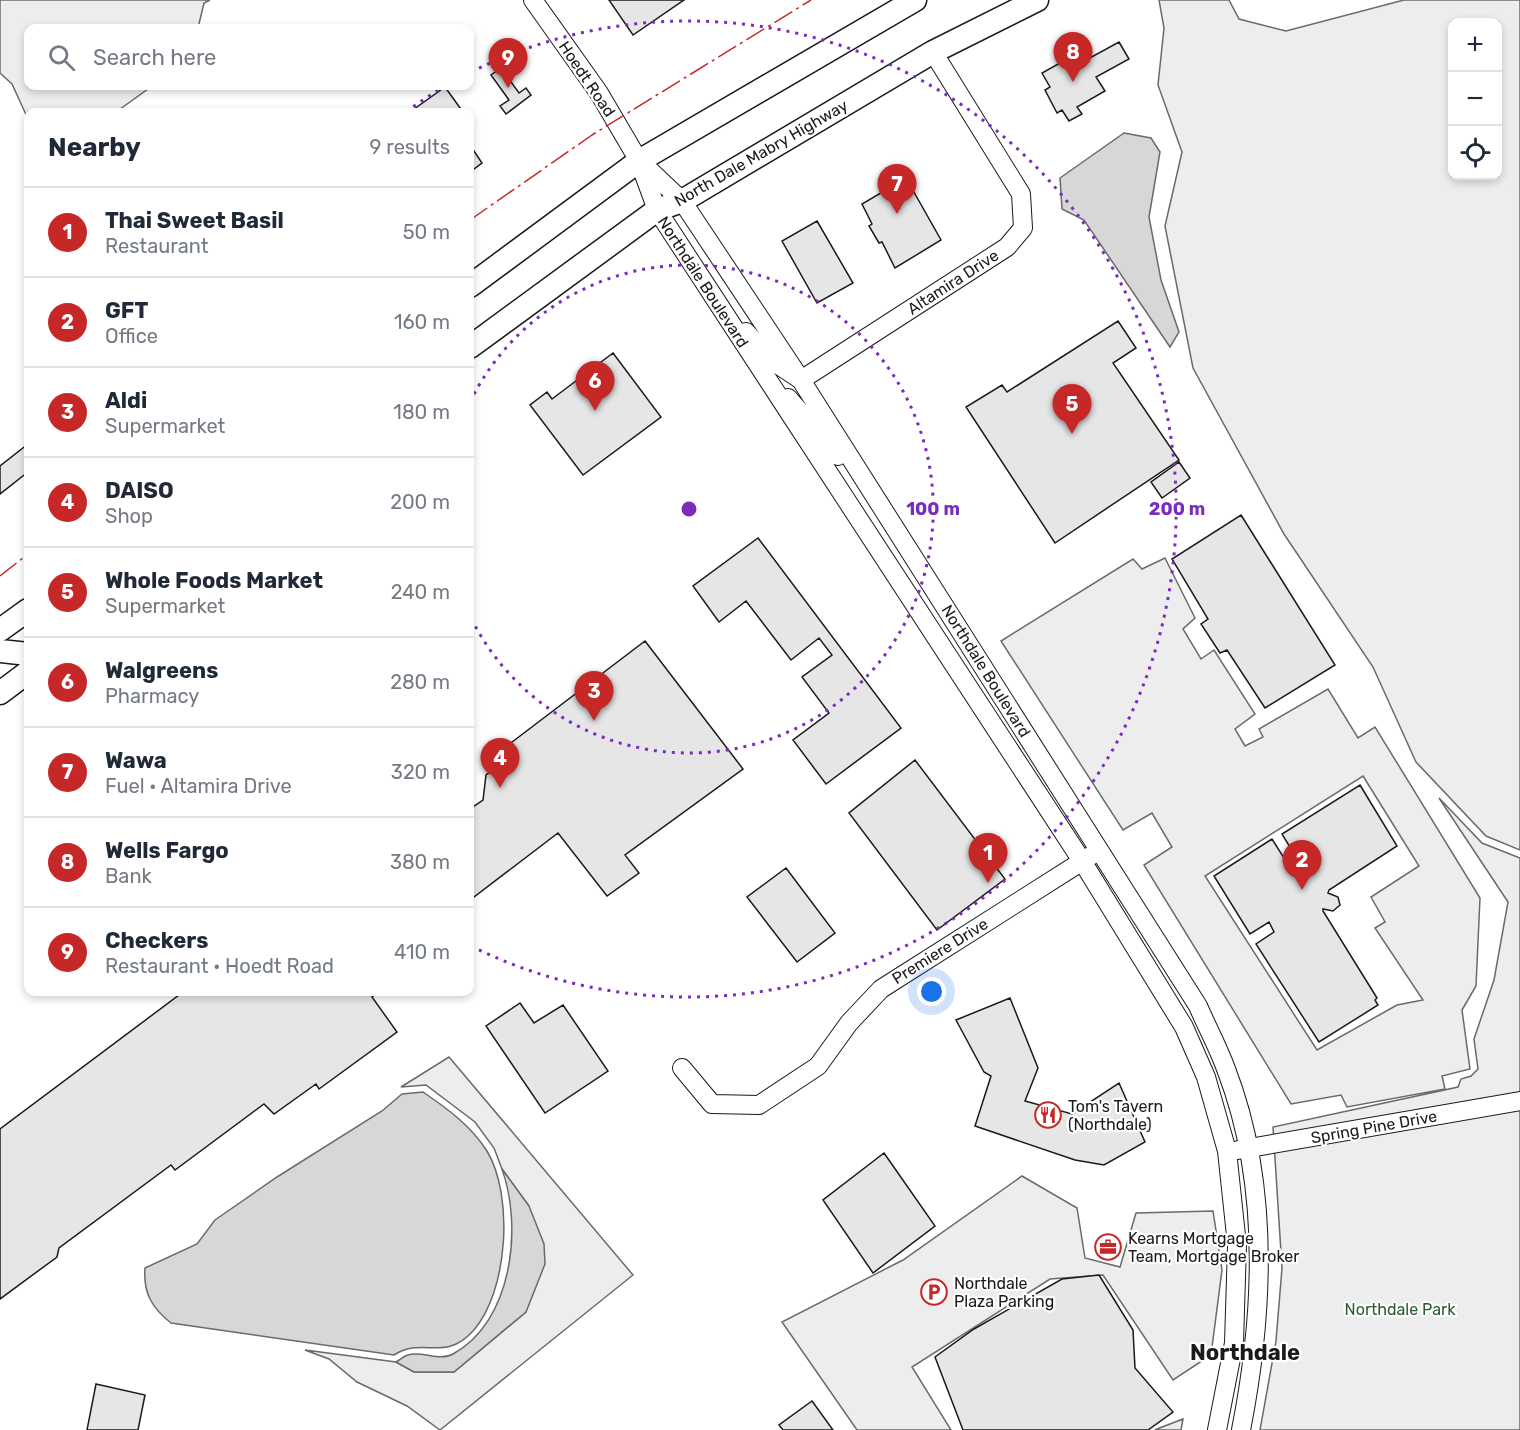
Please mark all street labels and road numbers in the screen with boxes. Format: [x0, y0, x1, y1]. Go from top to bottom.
street label: Hoedt Road [555, 38, 619, 120]
street label: North Dale Mabry Highway [671, 95, 851, 210]
street label: Northdale Boulevard [654, 213, 752, 351]
street label: Altamira Drive [904, 245, 1002, 319]
street label: Northdale Boulevard [938, 601, 1034, 741]
street label: Premiere Drive [889, 914, 992, 988]
street label: Spring Pine Drive [1309, 1107, 1439, 1147]

